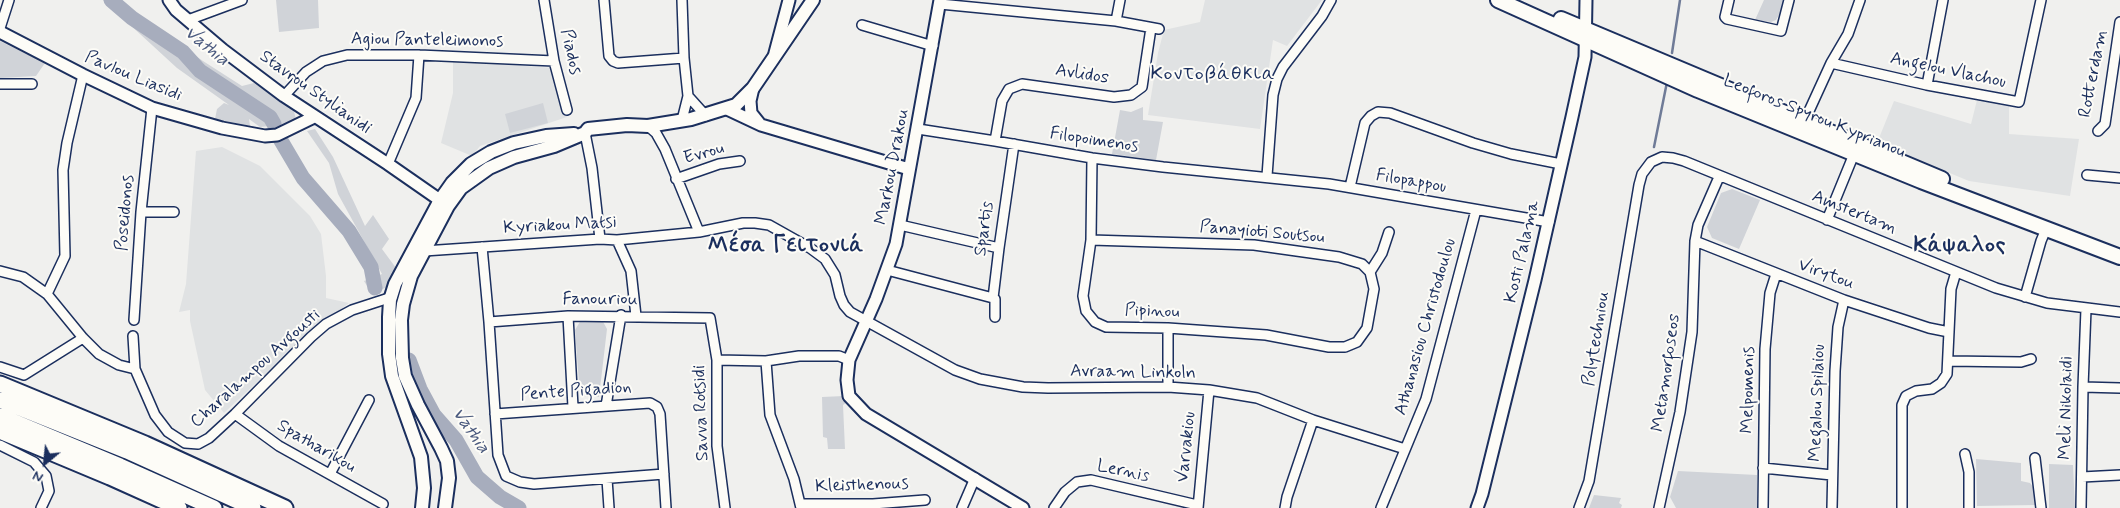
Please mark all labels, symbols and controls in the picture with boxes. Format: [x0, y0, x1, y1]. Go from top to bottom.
water label: Vathia [179, 22, 233, 72]
street label: Piados [555, 27, 585, 77]
street label: Rotterdam [2075, 28, 2113, 120]
street label: Agiou Panteleimonos [351, 29, 503, 53]
street label: Stavrou Stylianidi [255, 46, 375, 140]
street label: Pavlou Liasidi [81, 47, 185, 107]
street label: Angelou Vlachou [1888, 48, 2008, 94]
street label: Avlidos [1054, 60, 1110, 90]
district label: Κοντοβάθκια [1149, 63, 1277, 87]
street label: Leoforos Spyrou Kyprianou [1720, 71, 1908, 163]
street label: Markou Drakou [871, 107, 915, 227]
street label: Filopoimenos [1048, 123, 1140, 159]
street label: Evrou [681, 138, 727, 170]
street label: Filopappou [1374, 165, 1448, 199]
street label: Poseidonos [112, 174, 140, 252]
street label: Amstertam [1808, 186, 1900, 240]
street label: Kosti Palama [1501, 199, 1545, 305]
street label: Spartis [970, 200, 1000, 258]
street label: Kyriakou Matsi [503, 212, 617, 240]
street label: Panayioti Soutsou [1199, 217, 1325, 249]
district label: Μέσα Γειτονιά [706, 233, 866, 259]
district label: Κάψαλος [1913, 233, 2007, 259]
street label: Athanasiou Christodoulou [1390, 236, 1462, 418]
street label: Virytou [1795, 255, 1857, 295]
street label: Fanouriou [562, 289, 638, 311]
street label: Polytechniou [1579, 290, 1615, 388]
street label: Pipinou [1124, 300, 1180, 324]
street label: Charalampou Avgousti [186, 305, 326, 433]
street label: Metamorfoseos [1648, 313, 1686, 433]
street label: Megalou Spilaiou [1805, 344, 1831, 462]
street label: Melpomenis [1737, 346, 1761, 434]
street label: Meli Nikolaidi [2055, 356, 2079, 460]
street label: Avraam Linkoln [1070, 361, 1196, 385]
street label: Savva Rotsidi [690, 365, 714, 461]
street label: Pente Pigadion [520, 377, 632, 407]
water label: Vathia [446, 404, 494, 458]
street label: Varvakiou [1173, 411, 1201, 483]
street label: Spatharikou [273, 416, 359, 478]
north arrow [20, 438, 70, 488]
street label: Lernis [1095, 456, 1151, 488]
text: N [30, 466, 46, 486]
street label: Kleisthenous [815, 474, 909, 498]

